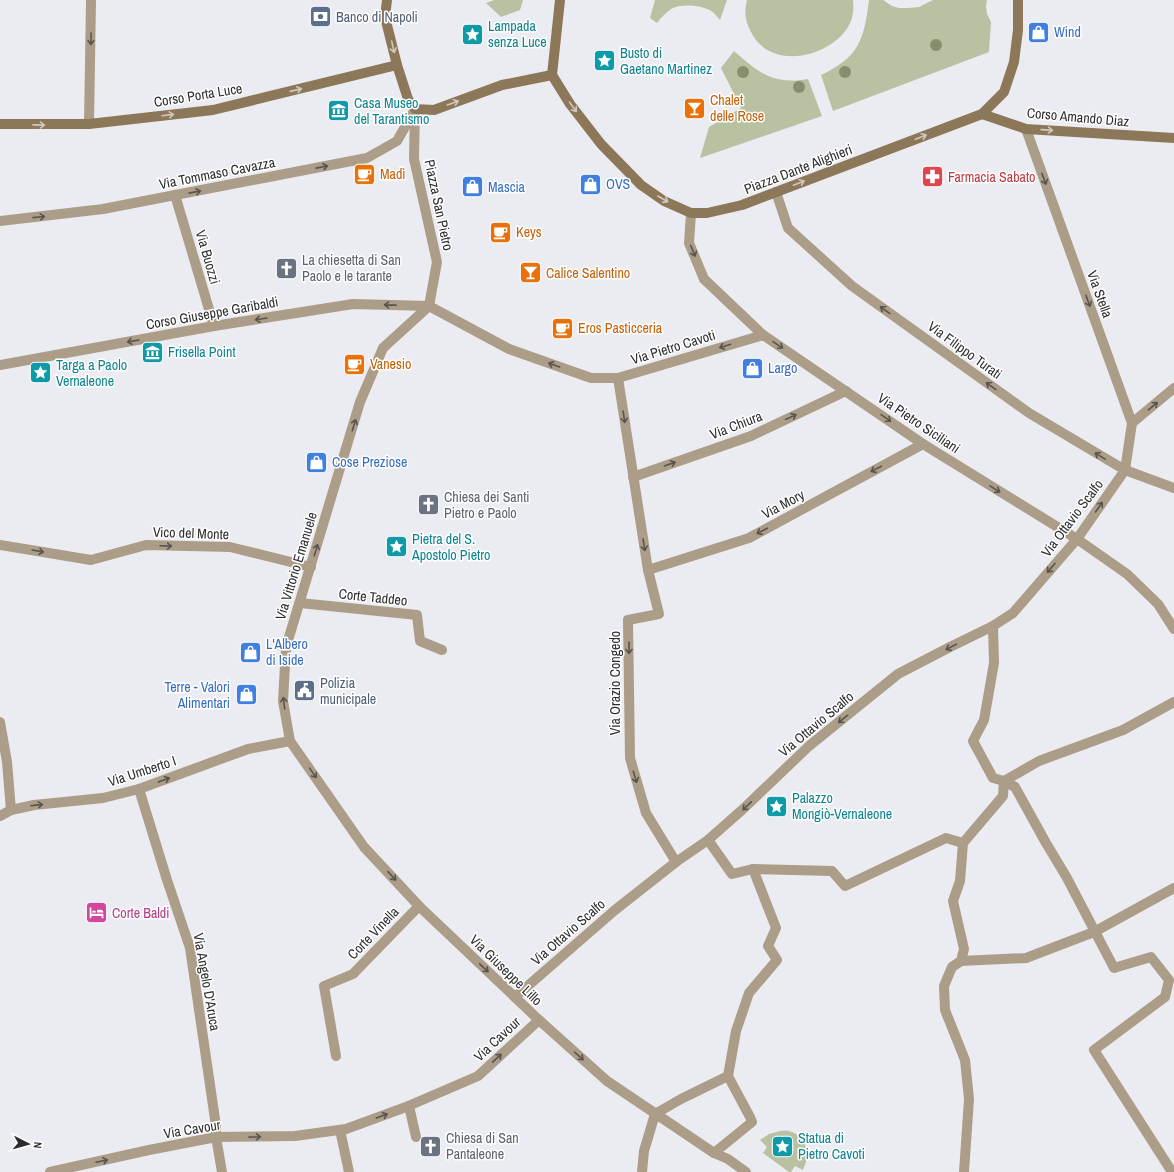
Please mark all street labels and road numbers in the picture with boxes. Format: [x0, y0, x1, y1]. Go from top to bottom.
street label: Corso Porta Luce [152, 79, 244, 111]
street label: Corso Amando Diaz [1026, 104, 1130, 130]
street label: Piazza Dante Alighieri [741, 140, 855, 198]
street label: Via Tommaso Cavazza [158, 153, 277, 193]
street label: Piazza San Pietro [421, 158, 457, 252]
street label: Via Buozzi [192, 228, 224, 286]
street label: Via Stella [1083, 268, 1117, 321]
street label: Corso Giuseppe Garibaldi [144, 293, 280, 333]
street label: Via Filippo Turati [924, 317, 1006, 383]
street label: Via Pietro Cavoti [629, 326, 717, 368]
street label: Via Pietro Siciliani [874, 389, 964, 457]
street label: Via Chiura [707, 407, 765, 443]
street label: Via Ottavio Scalfo [1037, 476, 1107, 560]
street label: Via Mory [759, 485, 808, 523]
street label: Via Vittorio Emanuele [271, 510, 321, 622]
street label: Vico del Monte [153, 523, 229, 543]
street label: Corte Taddeo [338, 584, 408, 610]
street label: Via Orazio Congedo [606, 631, 624, 735]
street label: Via Ottavio Scalfo [775, 687, 857, 761]
street label: Via Umberto I [106, 752, 178, 790]
street label: Via Ottavio Scalfo [527, 895, 609, 969]
street label: Corte Vinella [344, 903, 403, 963]
street label: Via Giuseppe Lillo [466, 931, 546, 1009]
street label: Via Angelo D'Aruca [190, 932, 225, 1033]
street label: Via Cavour [470, 1013, 524, 1065]
street label: Via Cavour [162, 1116, 222, 1142]

